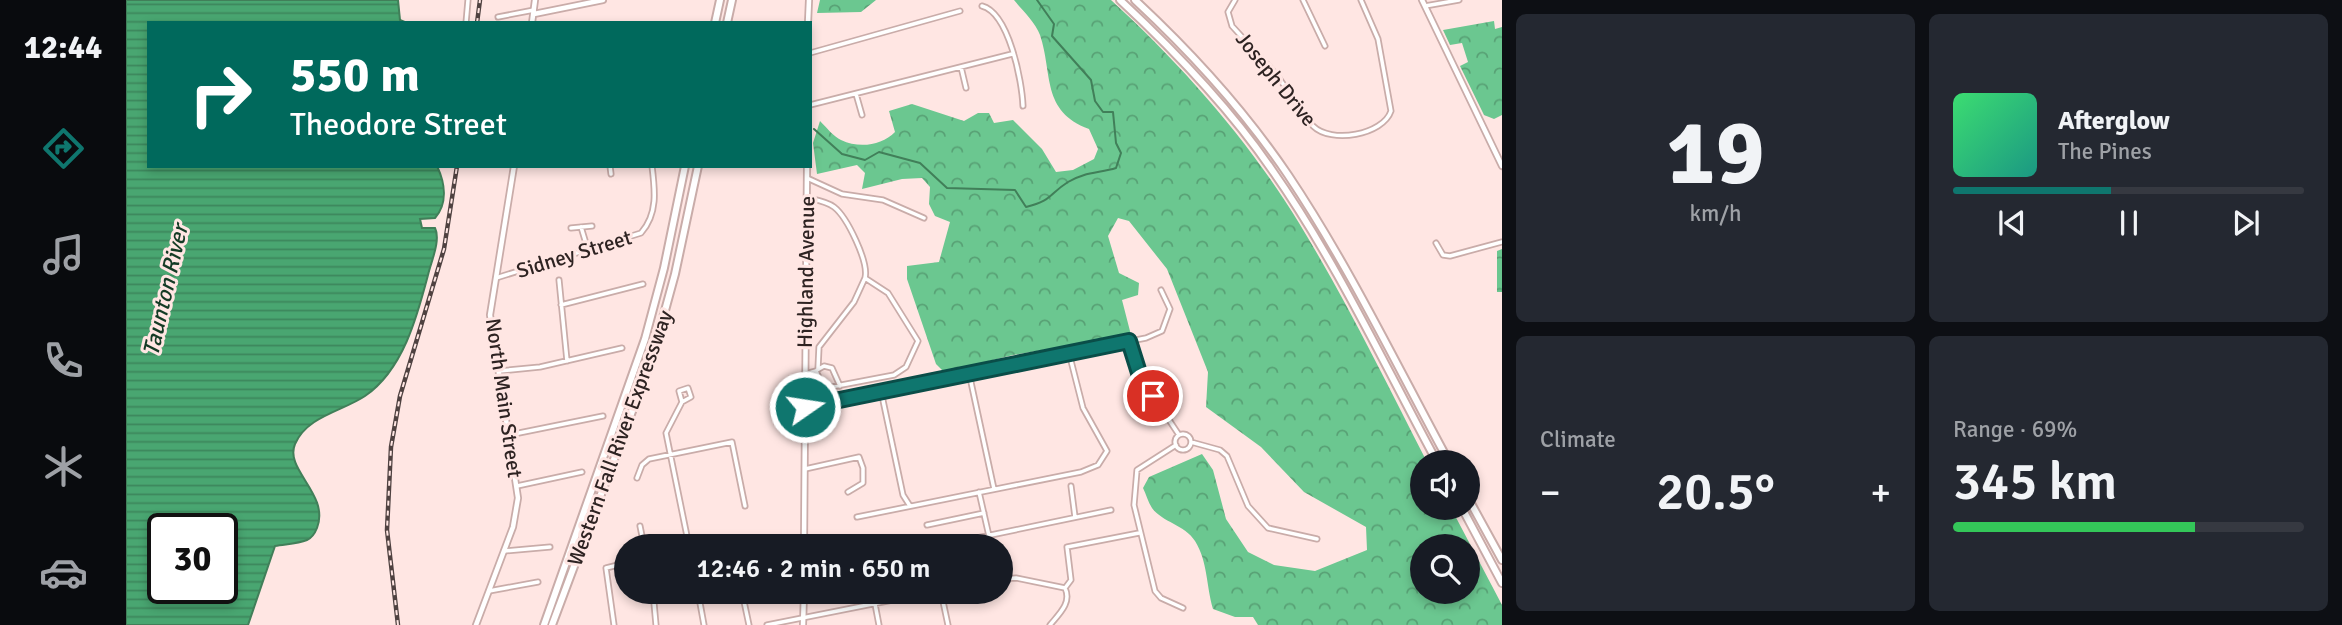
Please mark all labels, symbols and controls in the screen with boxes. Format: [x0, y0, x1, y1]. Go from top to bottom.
street label: Joseph Drive [1230, 26, 1322, 132]
text: 12:44 [24, 28, 102, 67]
text: 550 m [290, 45, 420, 105]
icon: right [175, 49, 266, 140]
text: 19 [1666, 97, 1765, 210]
text: Theodore Street [290, 105, 507, 144]
text: Afterglow [2058, 105, 2170, 137]
icon: directions [39, 124, 88, 173]
text: The Pines [2058, 137, 2152, 166]
street label: Highland Avenue [792, 196, 820, 348]
text: km/h [1689, 199, 1742, 228]
icon: previous [1993, 204, 2031, 242]
icon: pause [2110, 204, 2148, 242]
icon: next [2227, 204, 2265, 242]
water label: Taunton River [136, 218, 195, 359]
street label: Sidney Street [513, 224, 635, 284]
icon: music [39, 230, 88, 279]
street label: Western Fall River Expressway [562, 306, 678, 569]
street label: North Main Street [480, 317, 528, 479]
icon: phone [39, 336, 88, 385]
pin [1123, 366, 1183, 426]
position arrow [768, 370, 842, 444]
icon: arrive [1134, 377, 1172, 415]
text: Range · 69% [1953, 415, 2077, 444]
text: Climate [1540, 425, 1616, 454]
icon: climate [39, 442, 88, 491]
map controls [1410, 450, 1480, 604]
button: sound [1410, 450, 1480, 520]
text: 345 km [1953, 450, 2117, 514]
text: 20.5° [1656, 460, 1775, 524]
text: − [1540, 469, 1561, 516]
text: + [1870, 469, 1891, 516]
speed limit sign: 30 [147, 513, 238, 604]
button: search [1410, 534, 1480, 604]
icon: car [39, 548, 88, 597]
text: 12:46 · 2 min · 650 m [697, 553, 930, 585]

